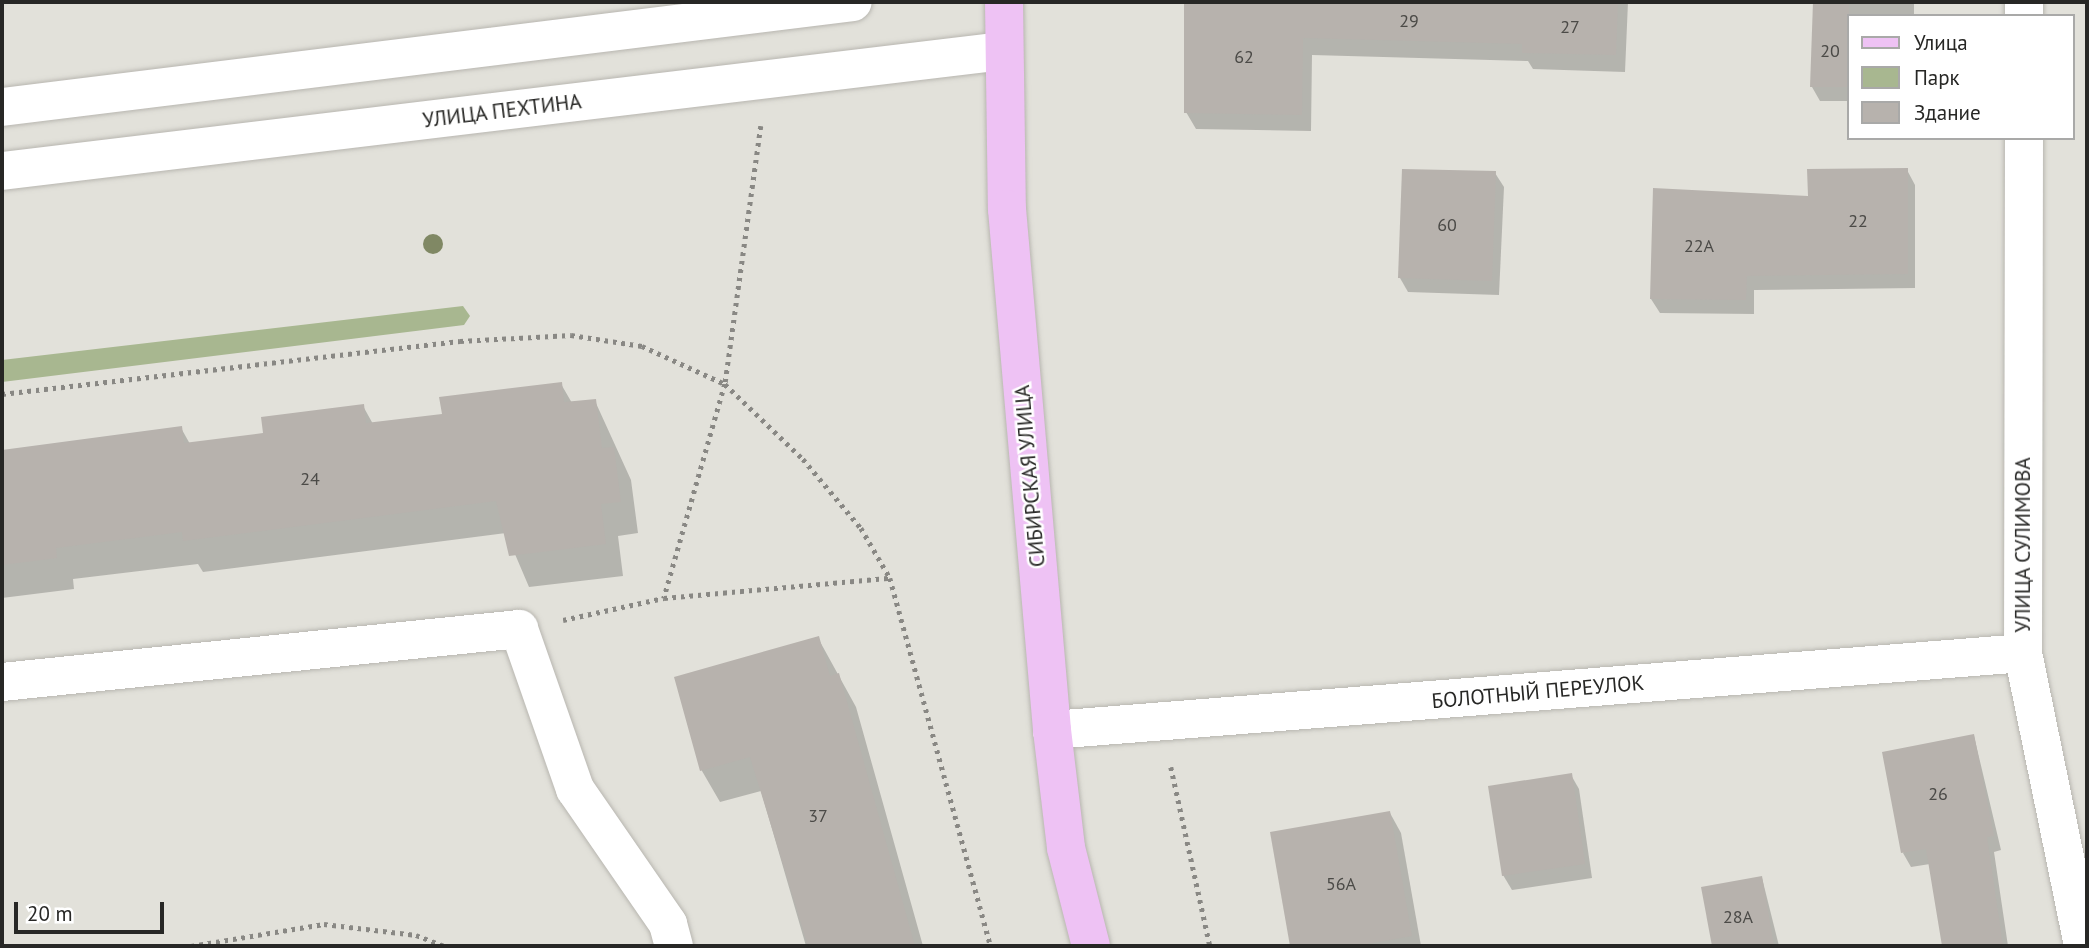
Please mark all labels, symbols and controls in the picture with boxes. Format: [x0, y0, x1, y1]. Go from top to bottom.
house number: 29 [1399, 10, 1419, 32]
legend [1848, 14, 2075, 140]
house number: 27 [1560, 16, 1580, 38]
text: Улица [1914, 29, 1968, 56]
house number: 20 [1820, 40, 1840, 62]
house number: 62 [1234, 46, 1254, 68]
text: Парк [1914, 64, 1960, 91]
street label: УЛИЦА ПЕХТИНА [421, 89, 583, 133]
text: Здание [1914, 99, 1981, 126]
house number: 22 [1848, 210, 1868, 232]
house number: 60 [1437, 214, 1457, 236]
house number: 22А [1684, 235, 1714, 257]
street label: СИБИРСКАЯ УЛИЦА [1009, 384, 1051, 568]
street label: УЛИЦА СУЛИМОВА [2010, 457, 2036, 633]
house number: 24 [300, 468, 320, 490]
street label: БОЛОТНЫЙ ПЕРЕУЛОК [1431, 670, 1645, 714]
house number: 26 [1928, 783, 1948, 805]
house number: 37 [808, 805, 828, 827]
house number: 56А [1326, 873, 1356, 895]
scale bar [18, 888, 168, 932]
text: 20 m [27, 900, 73, 927]
house number: 28А [1723, 906, 1753, 928]

